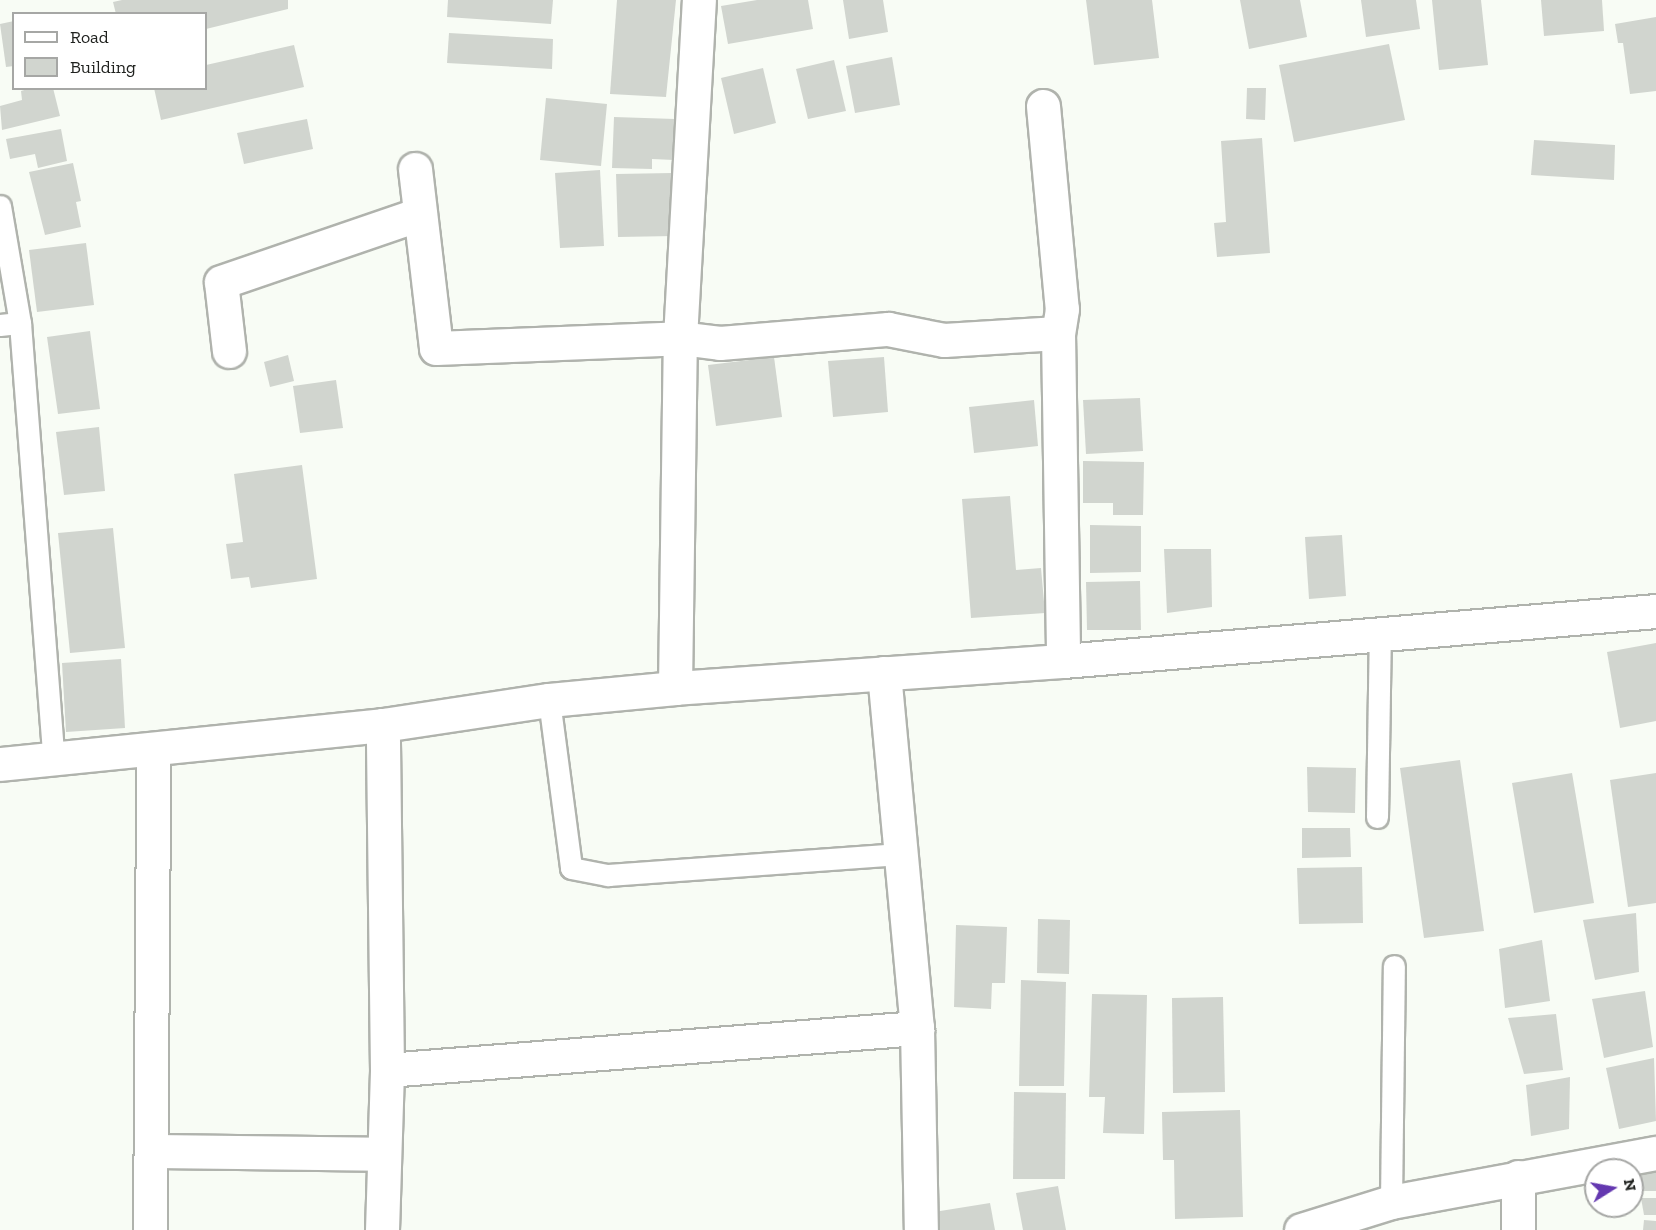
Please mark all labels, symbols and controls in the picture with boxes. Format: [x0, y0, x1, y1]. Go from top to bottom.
legend [12, 12, 207, 90]
text: Road [70, 26, 109, 48]
text: Building [70, 56, 136, 78]
north arrow [1584, 1158, 1644, 1218]
text: N [1620, 1177, 1641, 1193]

